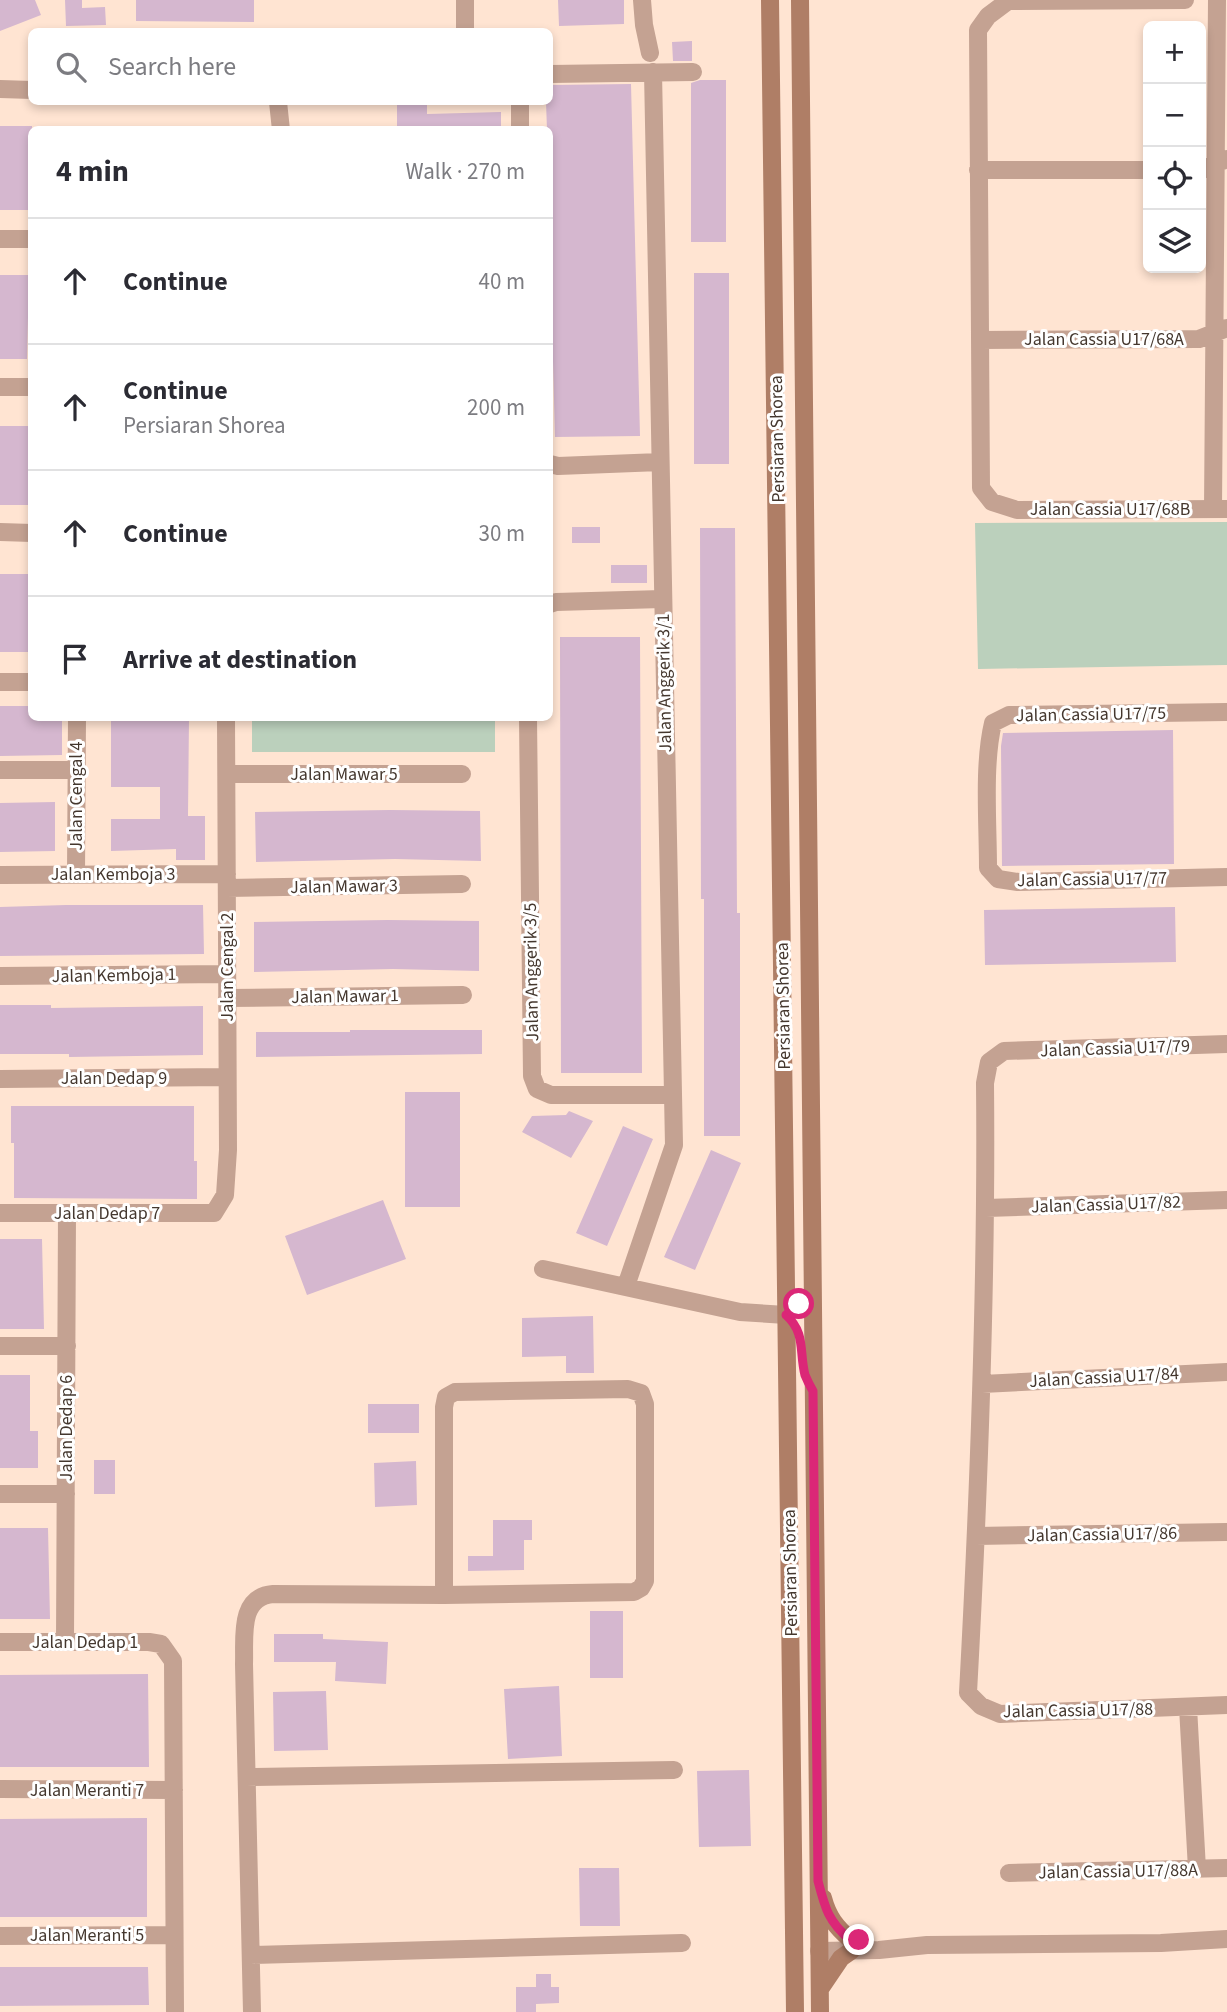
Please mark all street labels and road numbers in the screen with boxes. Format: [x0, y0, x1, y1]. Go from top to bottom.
street label: Jalan Cassia U17/68A [1024, 327, 1184, 352]
street label: Persiaran Shorea [764, 375, 791, 503]
street label: Jalan Cassia U17/68B [1030, 497, 1190, 522]
street label: Jalan Anggerik 3/1 [651, 613, 678, 753]
street label: Jalan Cassia U17/75 [1016, 701, 1166, 728]
street label: Jalan Cengal 4 [64, 742, 89, 850]
street label: Jalan Mawar 5 [290, 762, 398, 787]
street label: Jalan Kemboja 3 [51, 862, 175, 887]
street label: Jalan Cassia U17/77 [1017, 866, 1167, 893]
street label: Jalan Mawar 3 [290, 873, 398, 900]
street label: Jalan Anggerik 3/5 [518, 902, 545, 1042]
street label: Jalan Cengal 2 [215, 913, 240, 1021]
street label: Persiaran Shorea [770, 942, 797, 1070]
street label: Jalan Kemboja 1 [51, 962, 177, 989]
street label: Jalan Mawar 1 [291, 983, 399, 1010]
street label: Jalan Cassia U17/79 [1040, 1033, 1190, 1064]
street label: Jalan Dedap 9 [61, 1066, 167, 1091]
street label: Jalan Cassia U17/82 [1031, 1189, 1181, 1220]
street label: Jalan Dedap 7 [54, 1201, 160, 1226]
street label: Jalan Cassia U17/84 [1028, 1361, 1180, 1394]
street label: Jalan Dedap 6 [54, 1375, 79, 1481]
street label: Persiaran Shorea [777, 1509, 804, 1637]
street label: Jalan Cassia U17/86 [1027, 1521, 1177, 1548]
street label: Jalan Dedap 1 [32, 1630, 138, 1655]
street label: Jalan Cassia U17/88 [1003, 1697, 1153, 1724]
street label: Jalan Meranti 7 [30, 1778, 144, 1803]
street label: Jalan Cassia U17/88A [1038, 1858, 1198, 1885]
street label: Jalan Meranti 5 [30, 1923, 144, 1948]

